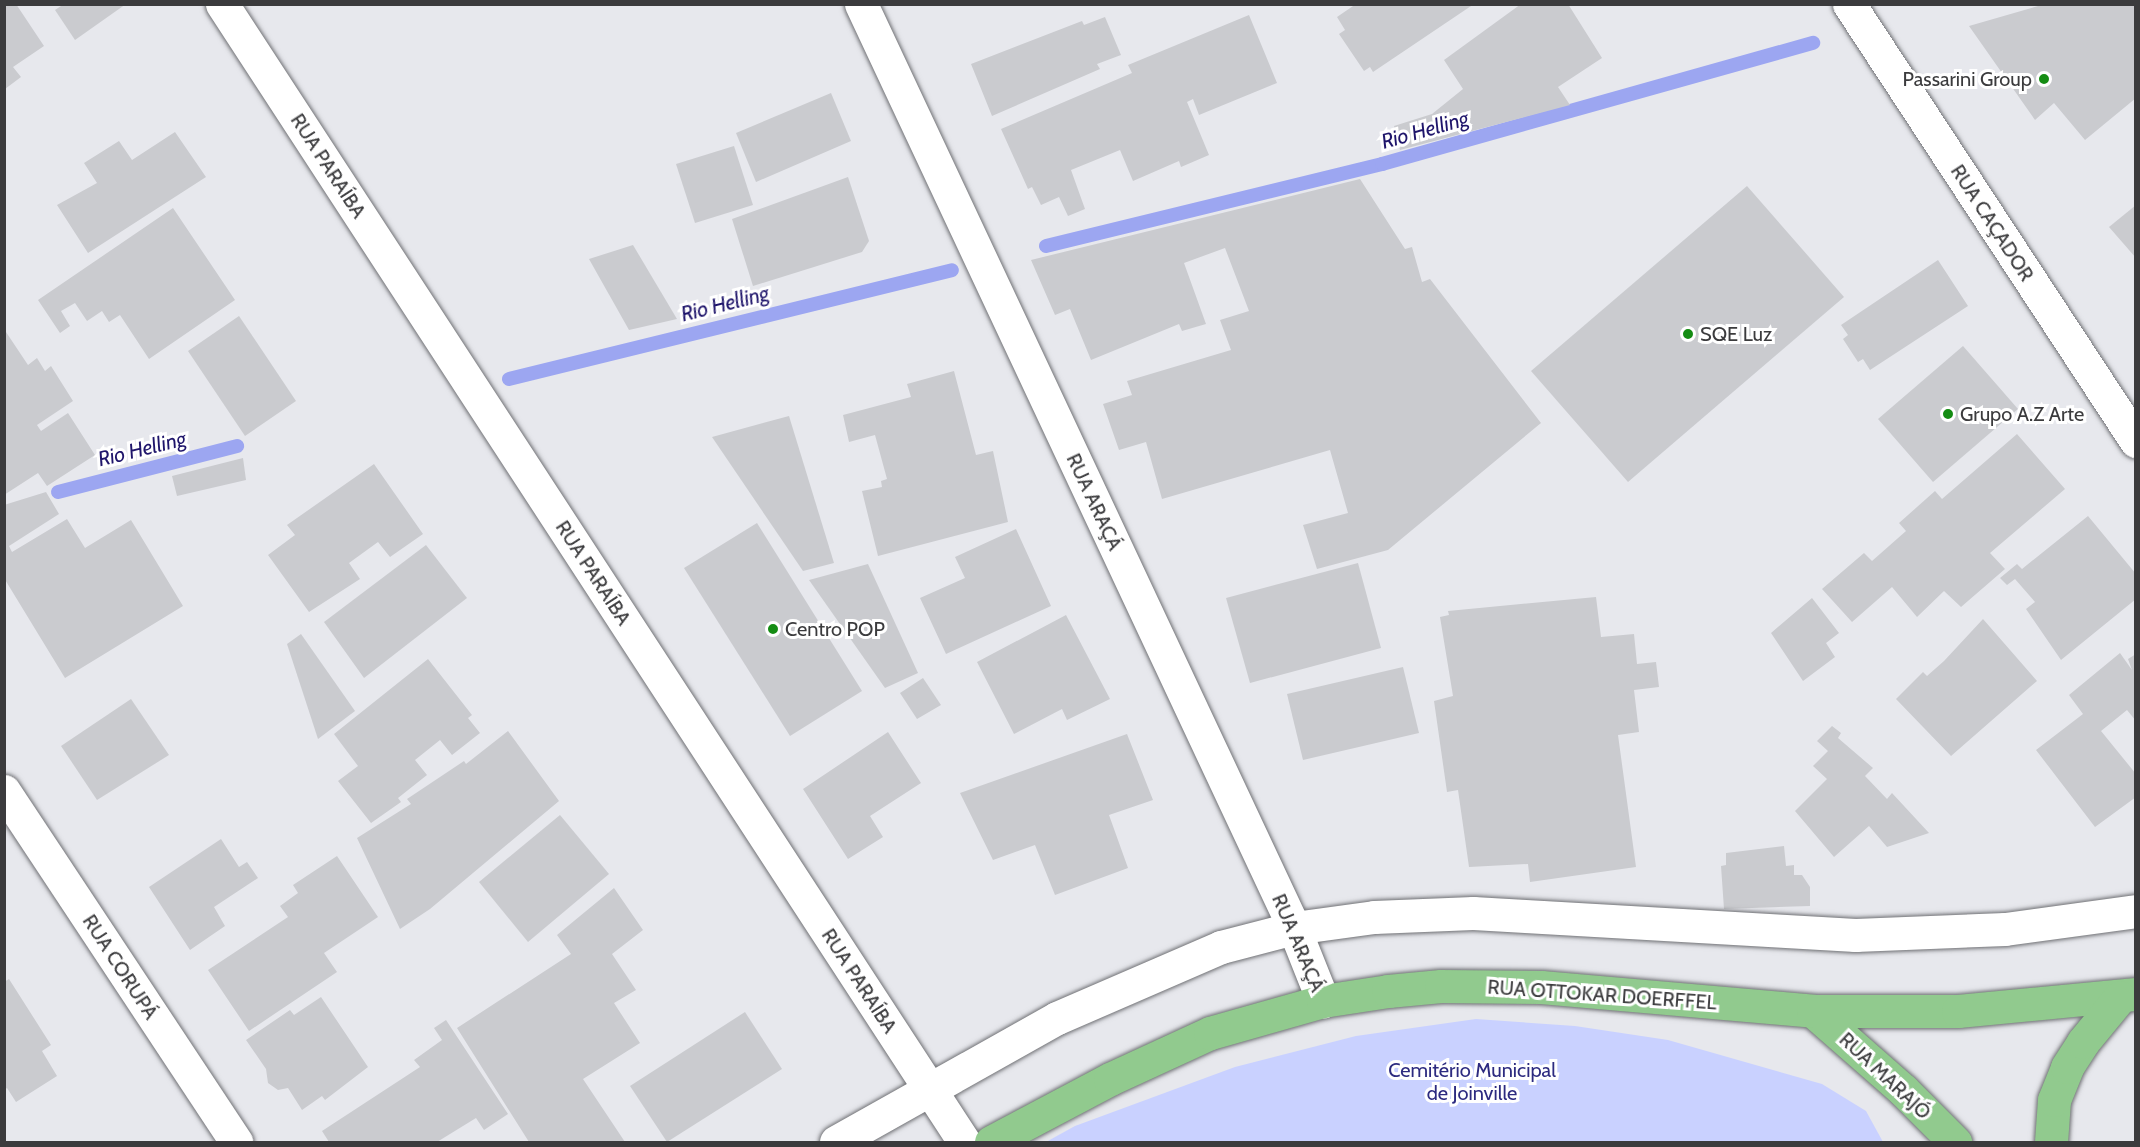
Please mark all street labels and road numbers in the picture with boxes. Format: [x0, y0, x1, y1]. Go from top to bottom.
street label: RUA PARAÍBA [285, 109, 371, 223]
street label: RUA CAÇADOR [1945, 160, 2039, 286]
street label: RUA ARAÇÁ [1061, 450, 1127, 554]
street label: RUA PARAÍBA [550, 516, 636, 630]
street label: RUA ARAÇÁ [1267, 890, 1329, 996]
street label: RUA CORUPÁ [77, 910, 163, 1024]
street label: RUA PARAÍBA [816, 924, 902, 1038]
street label: RUA OTTOKAR DOERFFEL [1487, 975, 1717, 1015]
street label: RUA MARAJÓ [1834, 1028, 1936, 1124]

